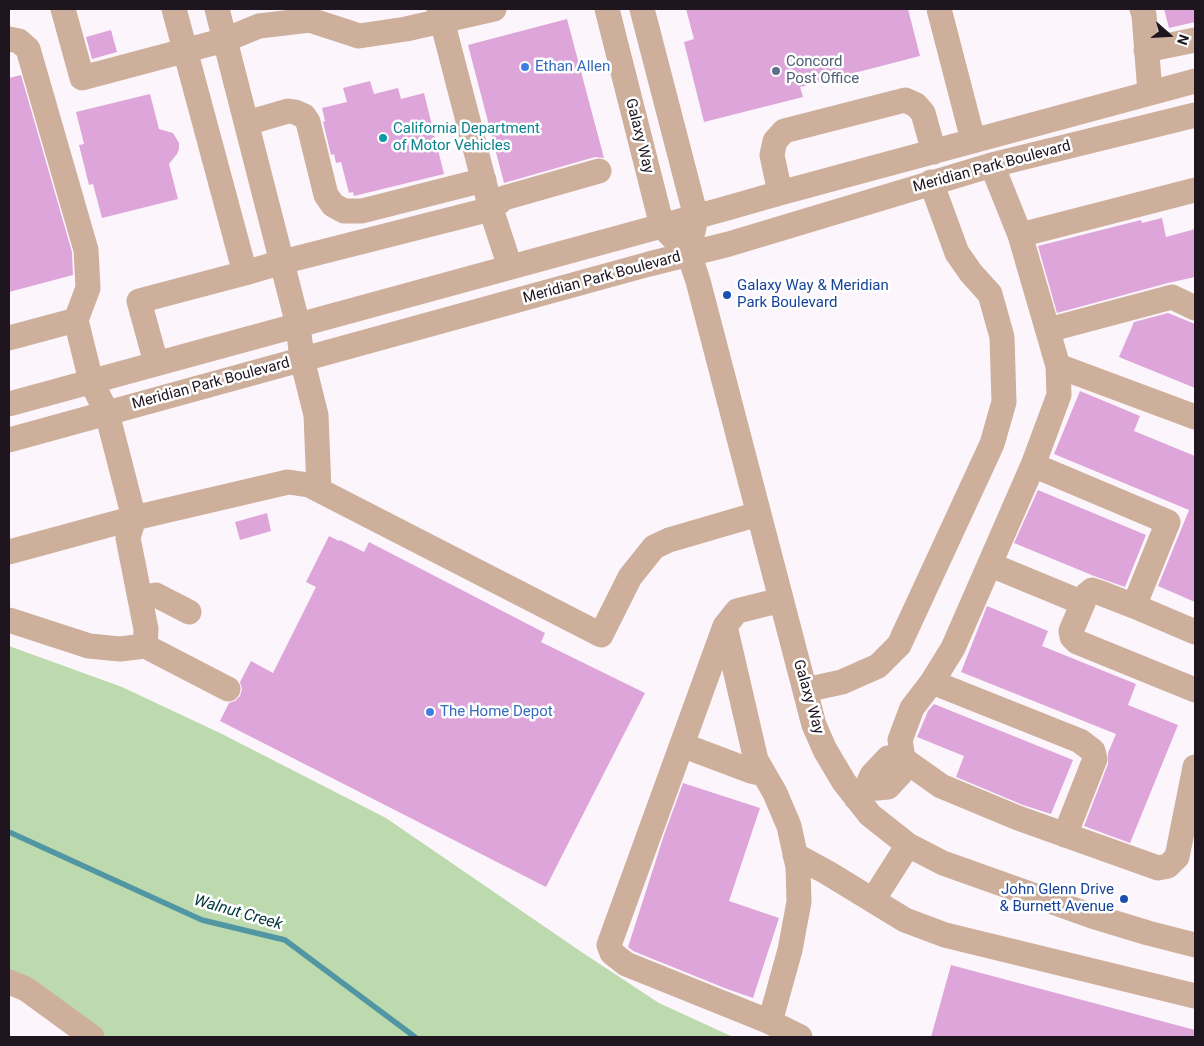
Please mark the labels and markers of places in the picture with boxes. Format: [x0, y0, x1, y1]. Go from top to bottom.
place label: Concord Post Office [786, 53, 859, 88]
place label: Ethan Allen [535, 58, 610, 76]
marker: Ethan Allen [519, 61, 531, 73]
marker: Concord Post Office [770, 65, 782, 77]
place label: California Department of Motor Vehicles [393, 120, 540, 155]
marker: California Department of Motor Vehicles [377, 132, 389, 144]
place label: Galaxy Way & Meridian Park Boulevard [737, 277, 889, 312]
marker: Galaxy Way & Meridian Park Boulevard [721, 289, 733, 301]
place label: The Home Depot [440, 703, 553, 721]
marker: The Home Depot [424, 706, 436, 718]
place label: John Glenn Drive & Burnett Avenue [999, 881, 1114, 916]
marker: John Glenn Drive & Burnett Avenue [1118, 893, 1130, 905]

